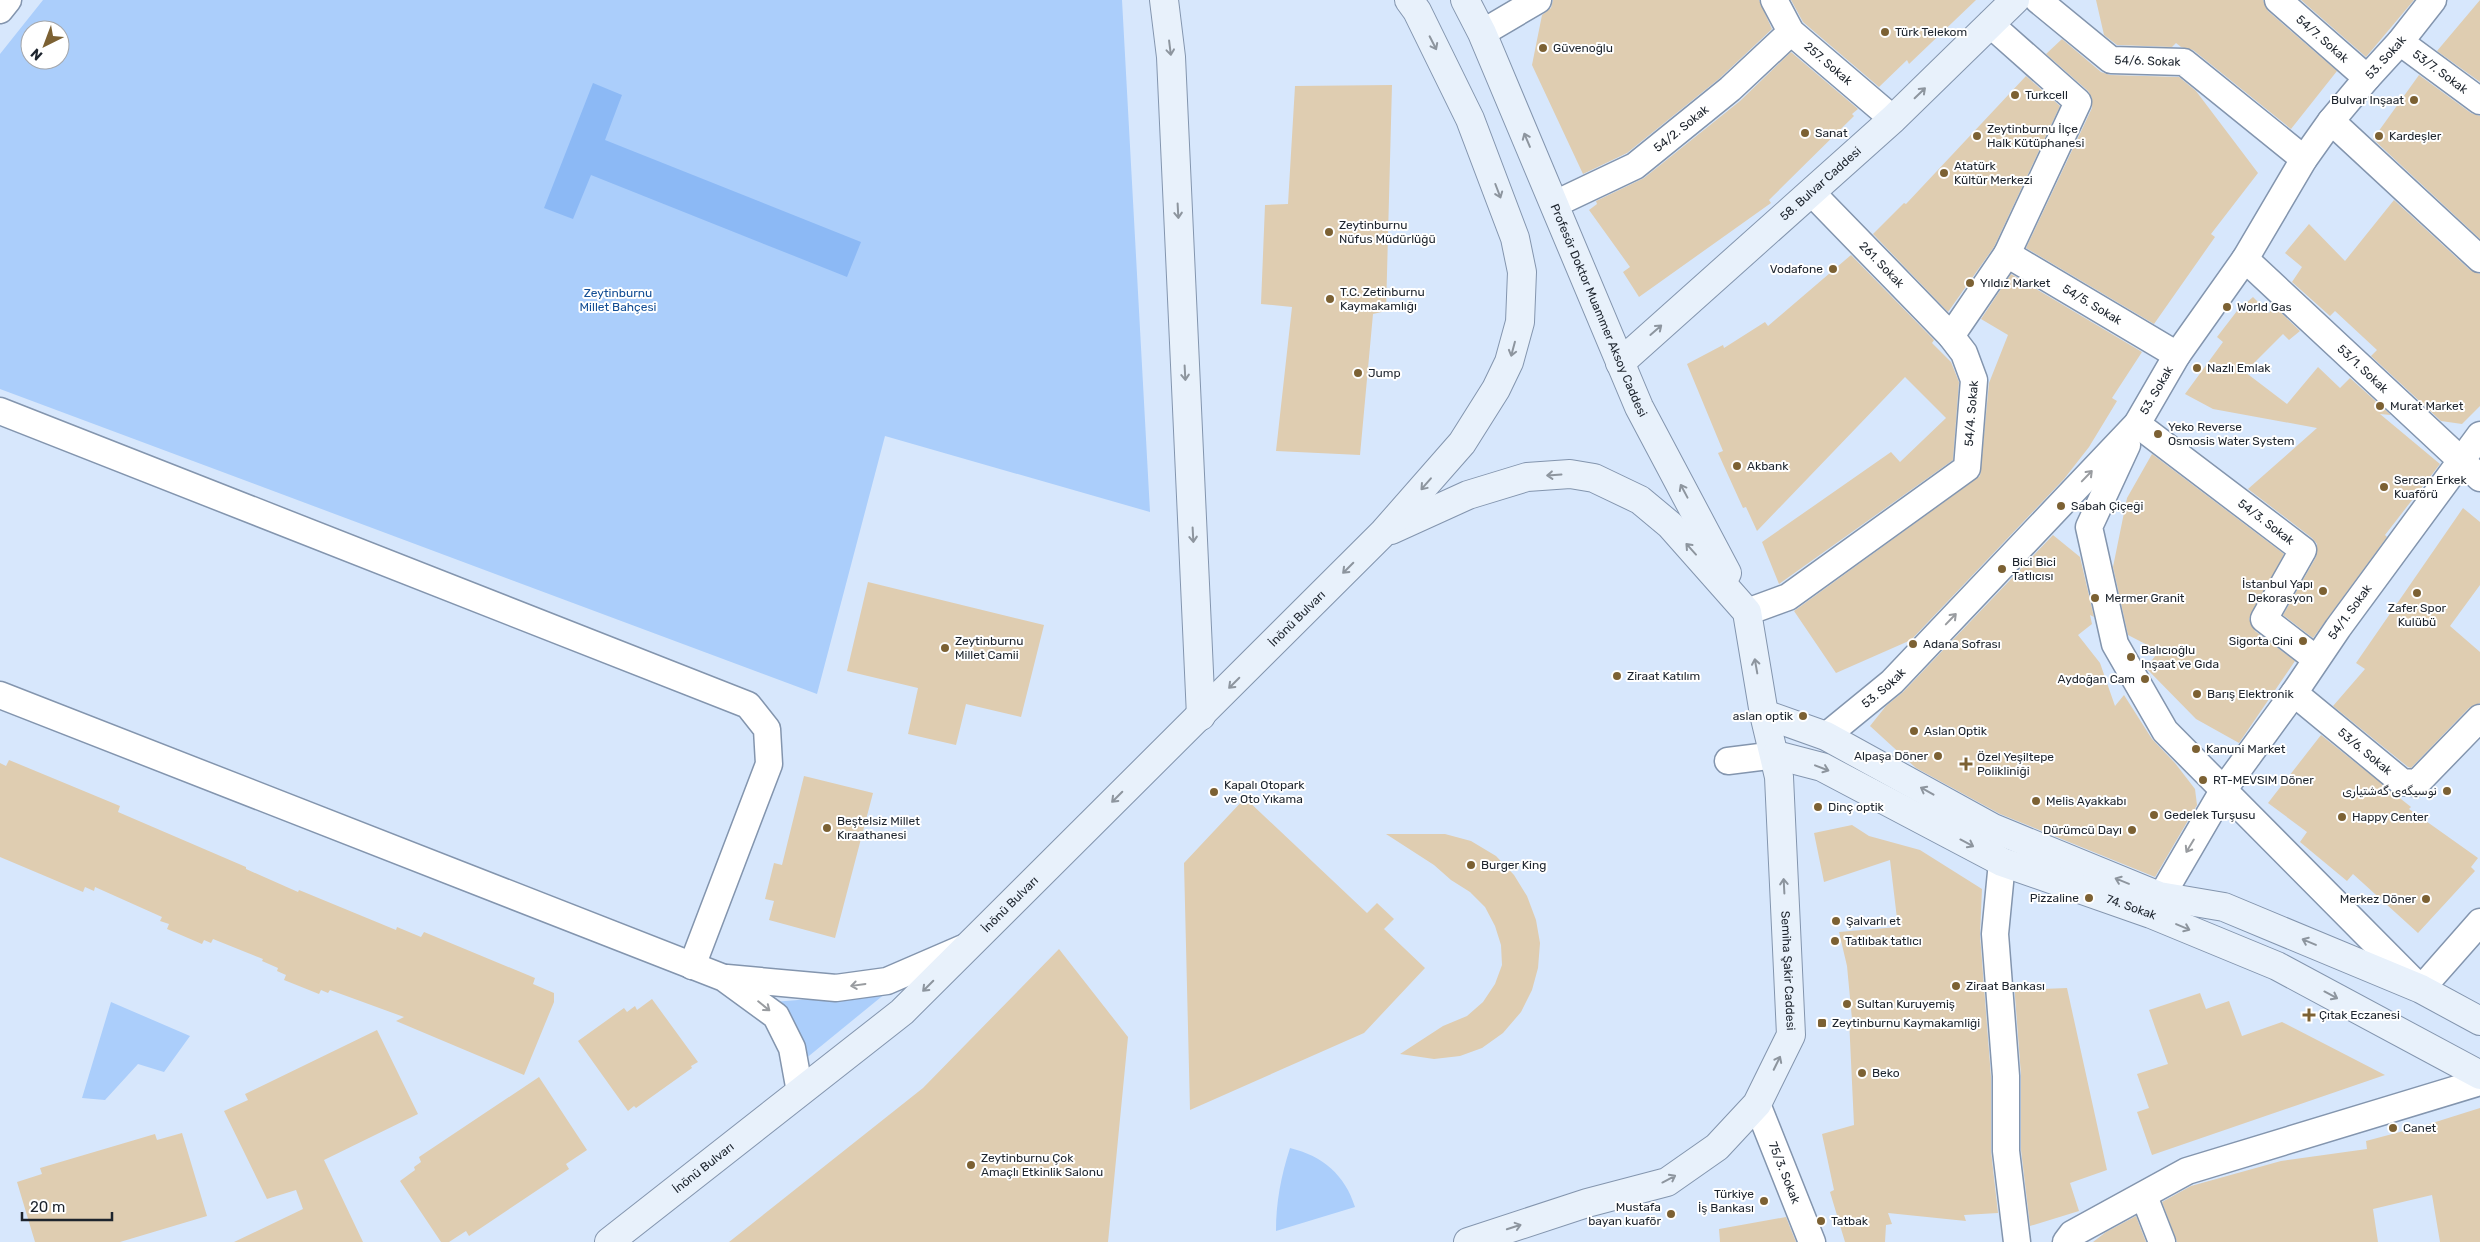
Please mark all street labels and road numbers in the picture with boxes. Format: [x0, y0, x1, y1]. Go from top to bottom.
street label: 54/7. Sokak [2293, 12, 2352, 66]
street label: 53. Sokak [2362, 33, 2410, 82]
street label: 257. Sokak [1801, 39, 1856, 89]
street label: 53/7. Sokak [2410, 47, 2471, 97]
street label: 54/6. Sokak [2114, 53, 2182, 69]
street label: 54/2. Sokak [1651, 102, 1712, 155]
street label: 58. Bulvar Caddesi [1777, 144, 1864, 224]
street label: Profesör Doktor Muammer Aksoy Caddesi [1548, 202, 1650, 419]
street label: 261. Sokak [1856, 239, 1908, 291]
street label: 54/5. Sokak [2060, 282, 2125, 328]
street label: 53/1. Sokak [2334, 342, 2392, 396]
street label: 53. Sokak [2137, 363, 2176, 417]
street label: 54/4. Sokak [1962, 379, 1981, 447]
street label: 54/3. Sokak [2235, 496, 2298, 548]
street label: 54/1. Sokak [2325, 581, 2375, 642]
street label: İnönü Bulvarı [1266, 588, 1328, 650]
street label: 53. Sokak [1859, 665, 1909, 711]
street label: 53/6. Sokak [2335, 725, 2396, 778]
street label: İnönü Bulvarı [979, 873, 1041, 935]
street label: 74. Sokak [2104, 892, 2159, 923]
street label: Semiha Şakir Caddesi [1778, 911, 1798, 1031]
street label: İnönü Bulvarı [670, 1140, 737, 1196]
street label: 75/3. Sokak [1766, 1140, 1803, 1207]

